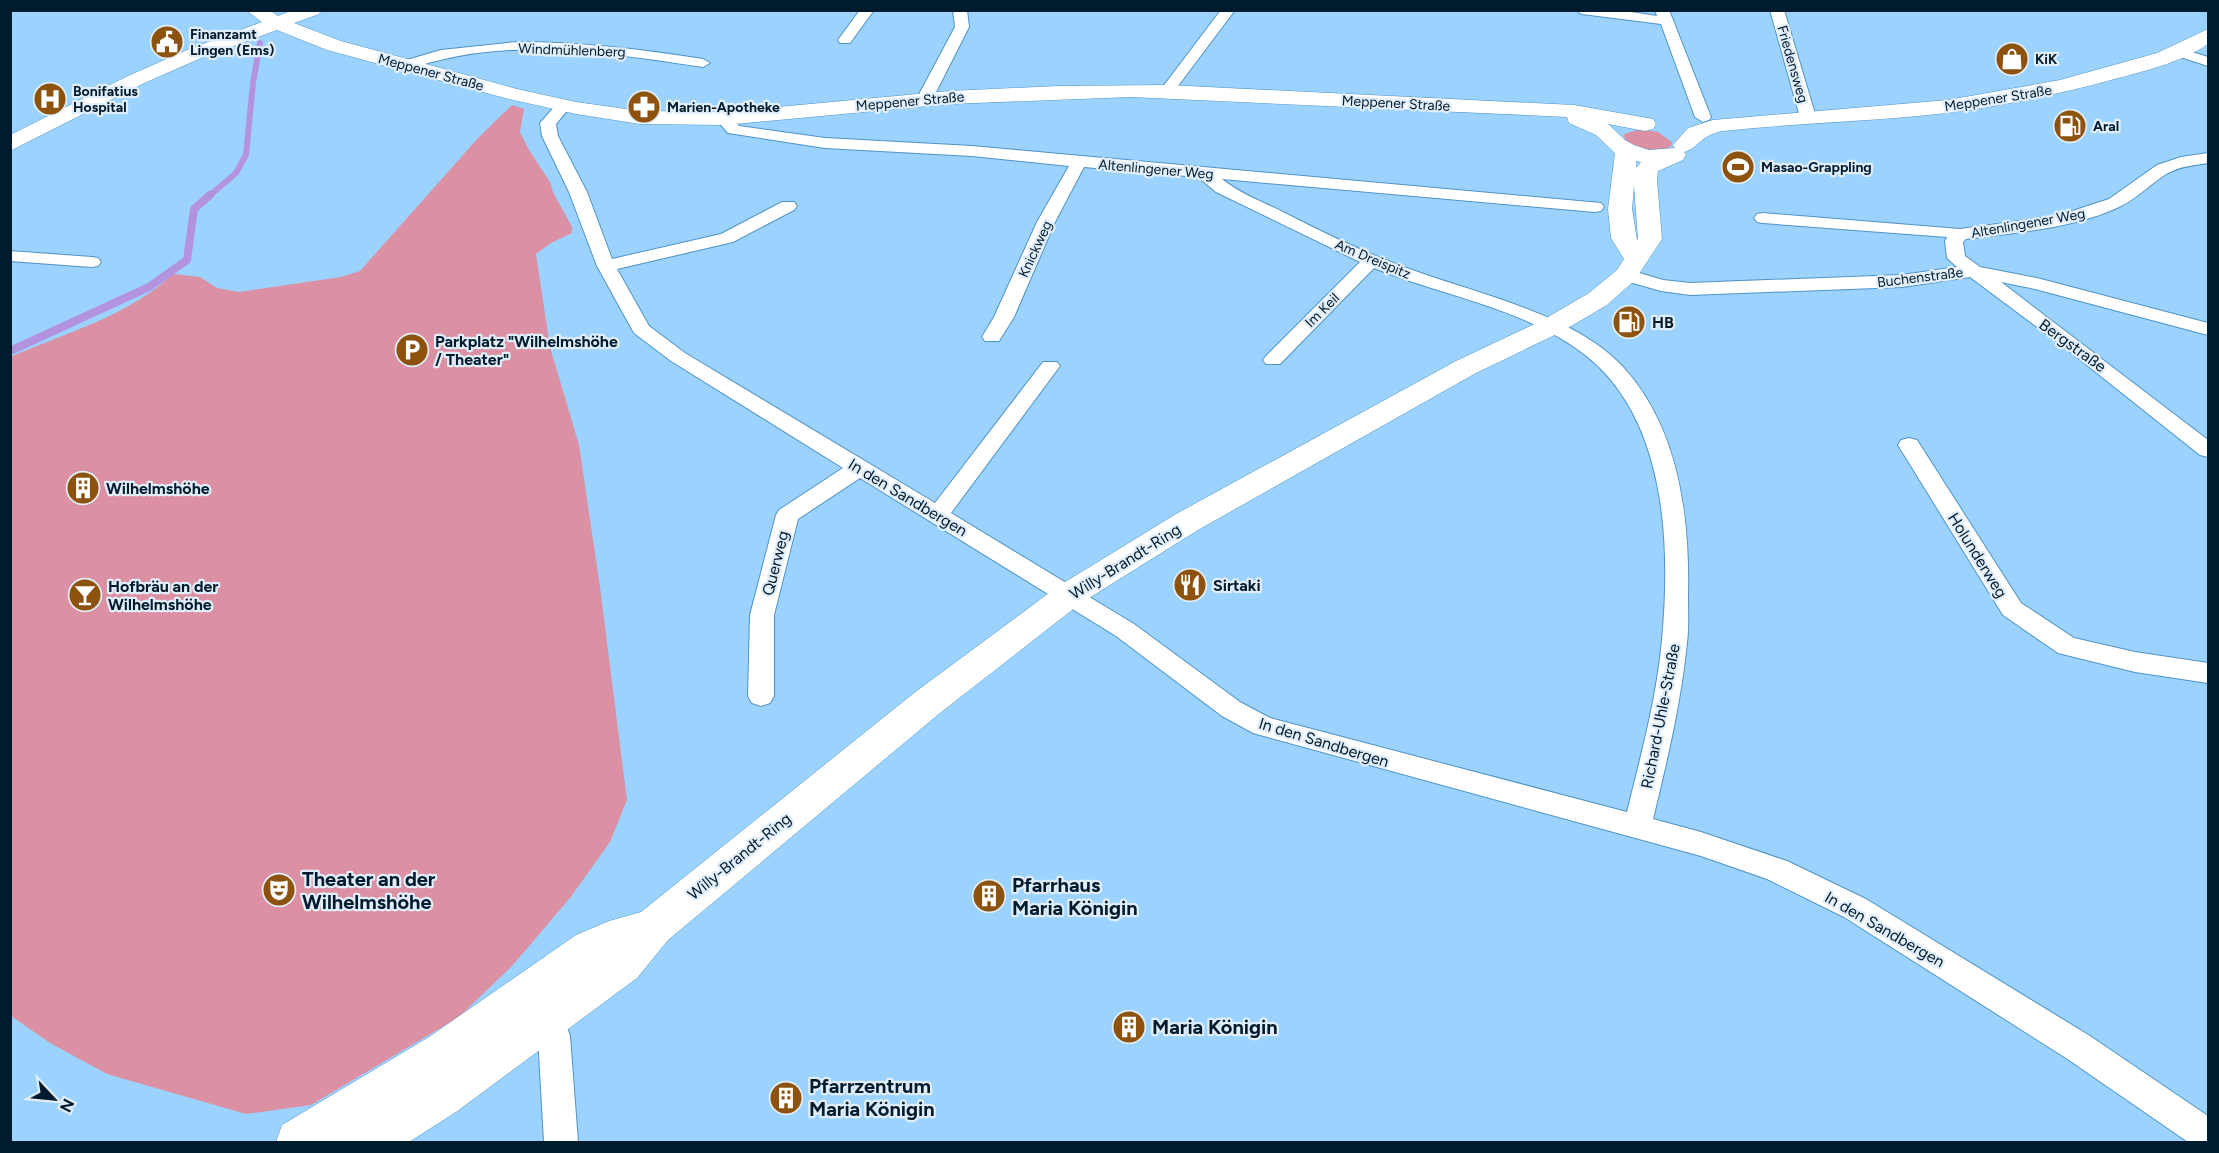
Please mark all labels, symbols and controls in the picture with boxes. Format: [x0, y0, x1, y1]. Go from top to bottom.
street label: Friedensweg [1773, 23, 1812, 105]
public building icon: Finanzamt Lingen (Ems) [149, 24, 185, 60]
place label: Finanzamt Lingen (Ems) [190, 26, 274, 59]
street label: Windmühlenberg [518, 40, 626, 61]
shop icon: KiK [1994, 41, 2030, 77]
street label: Meppener Straße [376, 50, 486, 95]
place label: KiK [2035, 51, 2058, 68]
hospital icon: Bonifatius Hospital [32, 81, 68, 117]
street label: Meppener Straße [1943, 82, 2053, 115]
place label: Bonifatius Hospital [73, 83, 138, 116]
street label: Meppener Straße [855, 88, 965, 115]
pharmacy icon: Marien-Apotheke [626, 89, 662, 125]
street label: Meppener Straße [1341, 92, 1451, 115]
place label: Marien-Apotheke [667, 99, 780, 116]
fuel station icon: Aral [2052, 108, 2088, 144]
place label: Aral [2093, 118, 2119, 135]
sports icon: Masao-Grappling [1720, 149, 1756, 185]
street label: Altenlingener Weg [1098, 156, 1214, 183]
place label: Masao-Grappling [1761, 159, 1872, 176]
street label: Altenlingener Weg [1970, 205, 2087, 242]
street label: Knickweg [1015, 218, 1056, 280]
street label: Am Dreispitz [1333, 236, 1413, 283]
street label: Buchenstraße [1876, 264, 1964, 291]
street label: Im Keil [1302, 290, 1343, 331]
fuel station icon: HB [1611, 304, 1647, 340]
place label: HB [1652, 313, 1674, 332]
street label: Bergstraße [2036, 315, 2110, 376]
parking icon: Parkplatz "Wilhelmshöhe / Theater" [394, 332, 430, 368]
place label: Parkplatz "Wilhelmshöhe / Theater" [435, 332, 618, 369]
street label: In den Sandbergen [845, 455, 971, 540]
building icon: Wilhelmshöhe [65, 470, 101, 506]
place label: Wilhelmshöhe [106, 479, 210, 498]
street label: Holunderweg [1944, 509, 2011, 601]
street label: Willy-Brandt-Ring [1066, 520, 1184, 603]
street label: Querweg [758, 529, 793, 597]
restaurant icon: Sirtaki [1172, 567, 1208, 603]
place label: Sirtaki [1213, 576, 1261, 595]
bar icon: Hofbräu an der Wilhelmshöhe [67, 577, 103, 613]
place label: Hofbräu an der Wilhelmshöhe [108, 577, 218, 614]
street label: Richard-Uhle-Straße [1637, 642, 1684, 790]
street label: In den Sandbergen [1256, 714, 1391, 771]
street label: Willy-Brandt-Ring [684, 809, 795, 904]
place label: Theater an der Wilhelmshöhe [302, 867, 436, 914]
theatre icon: Theater an der Wilhelmshöhe [261, 872, 297, 908]
place label: Pfarrhaus Maria Königin [1012, 873, 1138, 920]
building icon: Pfarrhaus Maria Königin [971, 878, 1007, 914]
street label: In den Sandbergen [1822, 887, 1948, 971]
building icon: Maria Königin [1111, 1009, 1147, 1045]
place label: Maria Königin [1152, 1015, 1278, 1039]
north arrow [24, 1069, 84, 1129]
place label: Pfarrzentrum Maria Königin [809, 1074, 935, 1121]
building icon: Pfarrzentrum Maria Königin [768, 1080, 804, 1116]
text: N [56, 1096, 78, 1115]

